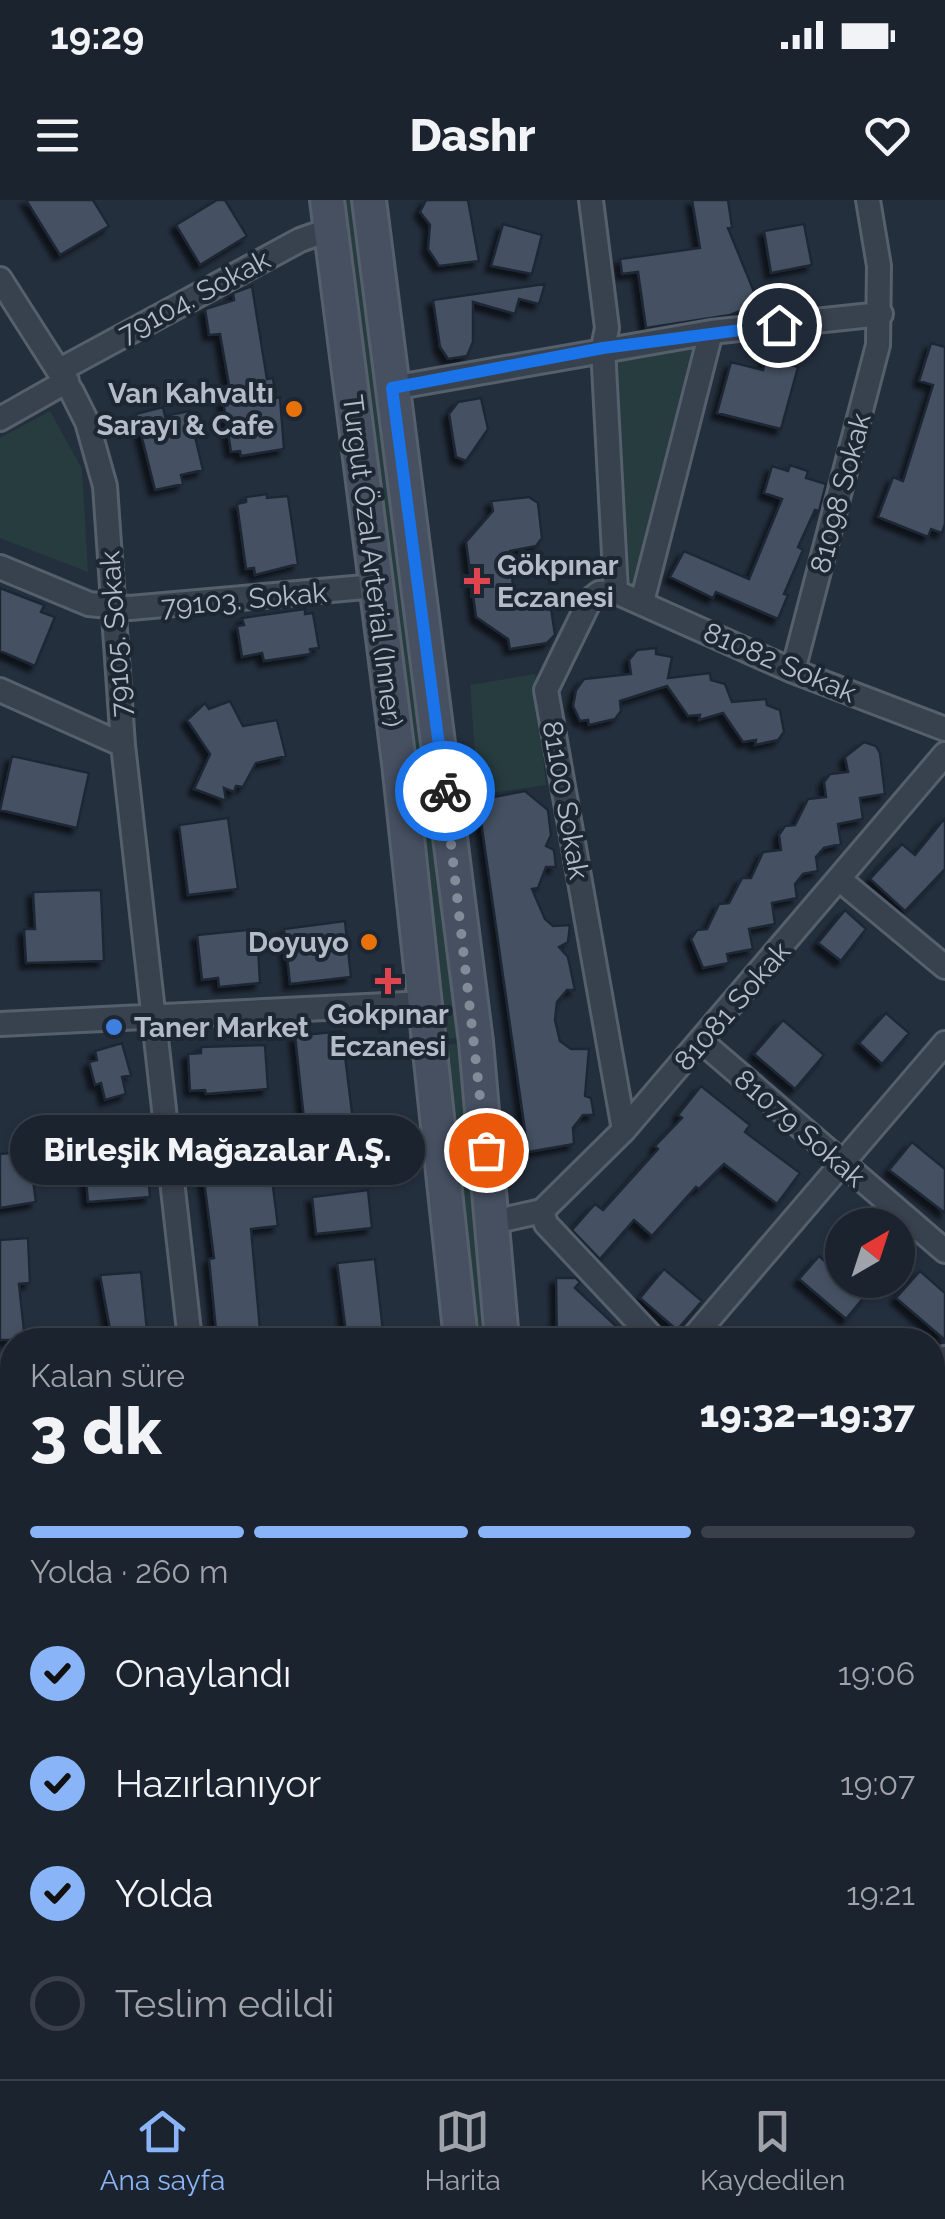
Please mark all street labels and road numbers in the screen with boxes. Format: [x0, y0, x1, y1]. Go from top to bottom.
street label: 79104. Sokak [113, 243, 276, 350]
street label: Turgut Özal Arterial (Inner) [336, 393, 409, 729]
street label: 81098 Sokak [803, 409, 878, 577]
street label: 79105. Sokak [93, 550, 138, 718]
street label: 79103. Sokak [160, 576, 328, 623]
street label: 81082 Sokak [699, 616, 861, 709]
street label: 81100 Sokak [535, 718, 596, 882]
street label: 81081 Sokak [667, 935, 797, 1078]
street label: 81079 Sokak [728, 1063, 872, 1194]

